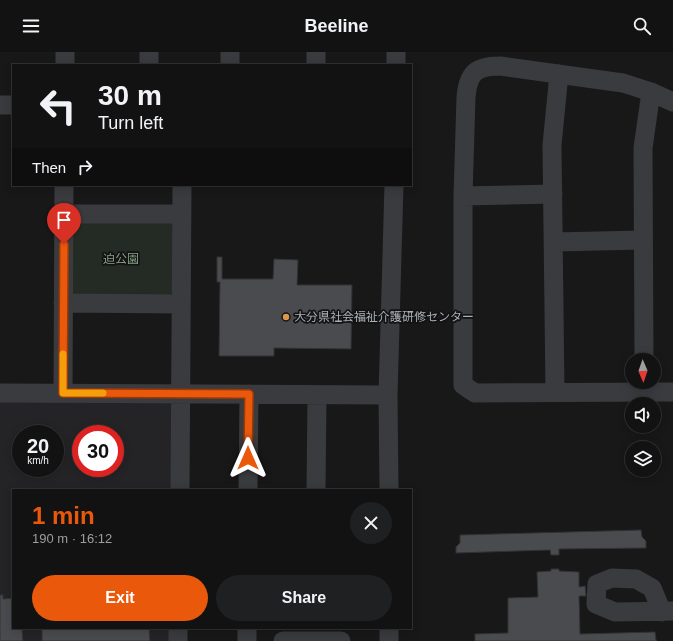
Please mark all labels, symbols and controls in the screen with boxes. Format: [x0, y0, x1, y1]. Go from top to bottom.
icon: menu [20, 15, 42, 37]
icon: search [631, 15, 653, 37]
text: Beeline [304, 16, 369, 36]
icon: left [32, 80, 84, 132]
text: 30 m [98, 80, 162, 111]
text: Turn left [98, 113, 163, 133]
icon: right [74, 156, 96, 178]
text: Then [32, 159, 66, 176]
pin [47, 203, 81, 244]
icon: arrive [53, 209, 75, 231]
park label: 迫公園 [103, 252, 139, 266]
place label: 大分県社会福祉介護研修センター [294, 310, 474, 324]
marker: 大分県社会福祉介護研修センター [281, 312, 291, 322]
north arrow [625, 353, 661, 389]
map controls [625, 353, 661, 477]
button: sound [625, 397, 661, 433]
speed limit sign: 30 [72, 425, 124, 477]
text: 20 [27, 435, 49, 457]
position arrow [227, 437, 269, 479]
button: layers [625, 441, 661, 477]
text: km/h [27, 455, 49, 466]
text: 1 min [32, 502, 95, 529]
button: close [350, 502, 392, 544]
text: 190 m · 16:12 [32, 531, 112, 546]
button: Exit [32, 575, 208, 621]
button: Share [216, 575, 392, 621]

